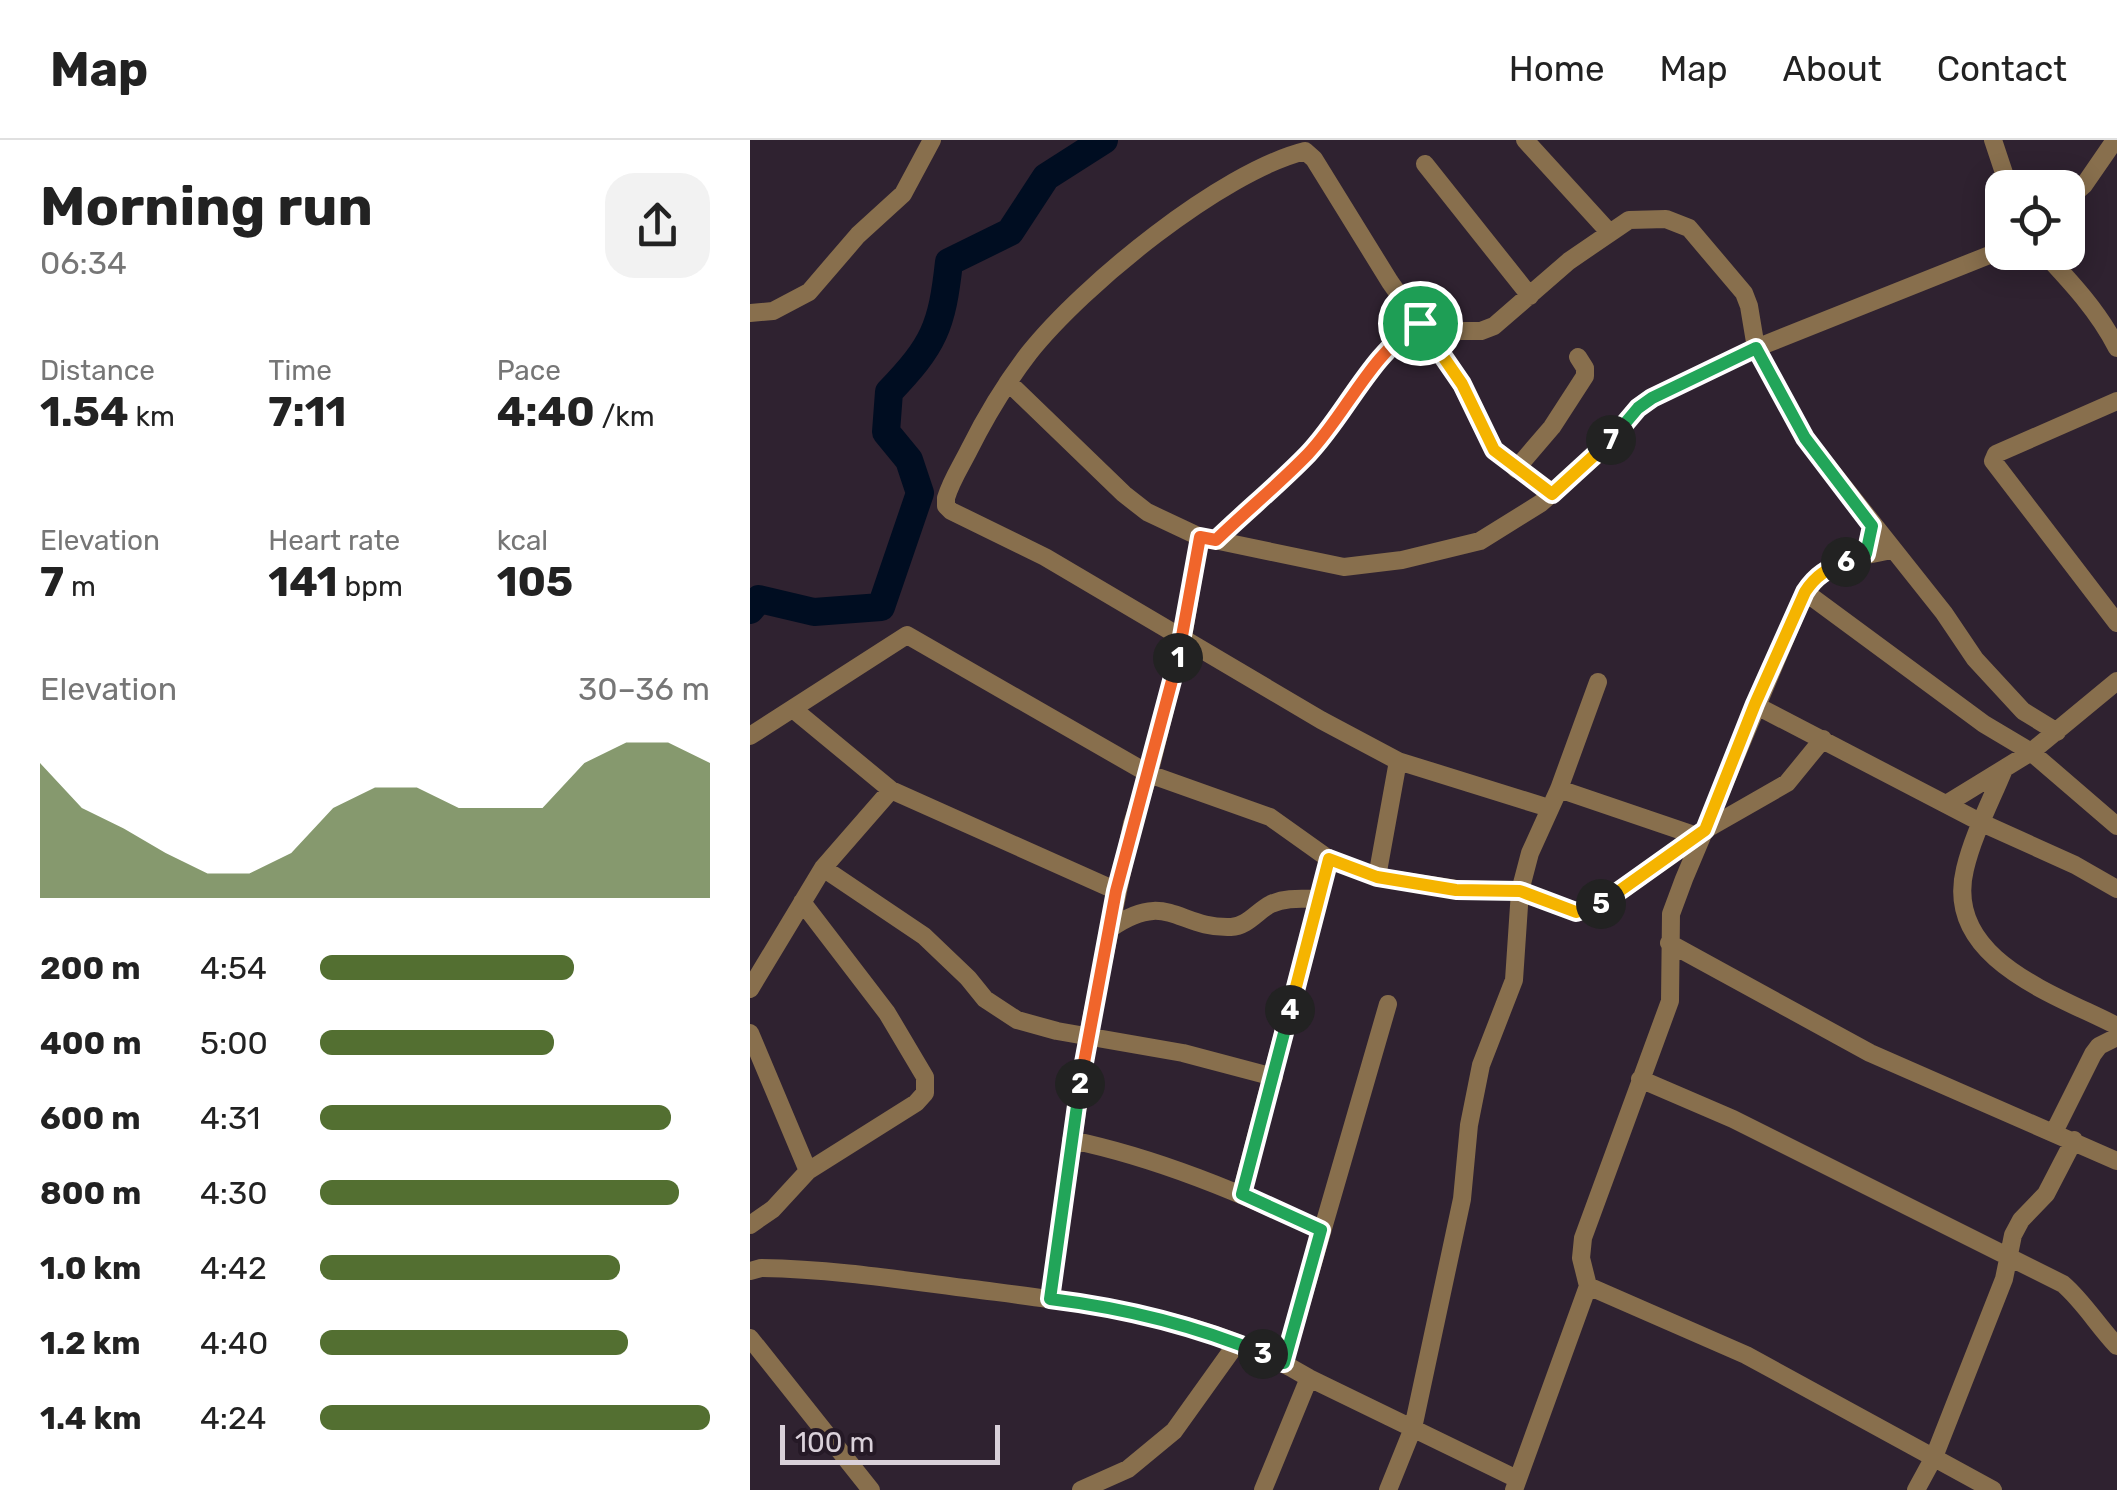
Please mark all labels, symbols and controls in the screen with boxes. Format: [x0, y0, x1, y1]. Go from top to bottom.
text: Map [50, 41, 148, 98]
text: Home [1509, 48, 1605, 90]
text: Map [1660, 48, 1728, 90]
text: About [1783, 48, 1882, 90]
text: Contact [1937, 48, 2067, 90]
map controls [1985, 170, 2085, 270]
button: locate [1985, 170, 2085, 270]
button: share [605, 173, 710, 278]
text: Morning run [40, 174, 373, 239]
text: 06:34 [40, 244, 127, 282]
pin [1378, 281, 1463, 366]
icon: arrive [1393, 296, 1448, 351]
text: Distance [40, 354, 155, 387]
text: Time [268, 354, 332, 387]
text: Pace [497, 354, 561, 387]
text: 1.54 [40, 387, 129, 437]
text: 7:11 [268, 387, 346, 437]
text: 4:40 [497, 387, 595, 437]
text: km [129, 400, 175, 433]
text: /km [595, 400, 655, 433]
pin: 7 [1586, 415, 1636, 465]
text: 7 [1603, 423, 1619, 456]
text: Elevation [40, 524, 160, 557]
text: Heart rate [268, 524, 400, 557]
text: kcal [497, 524, 548, 557]
pin: 6 [1821, 537, 1871, 587]
text: 6 [1837, 545, 1855, 578]
text: 7 [40, 557, 64, 607]
text: 141 [268, 557, 338, 607]
text: 105 [497, 557, 573, 607]
text: m [64, 570, 96, 603]
text: bpm [338, 570, 403, 603]
pin: 1 [1153, 633, 1203, 683]
text: 1 [1171, 641, 1185, 674]
text: Elevation [40, 670, 177, 708]
text: 30–36 m [578, 670, 710, 708]
pin: 5 [1576, 879, 1626, 929]
text: 5 [1592, 887, 1610, 920]
text: 200 m [40, 949, 140, 987]
text: 4:54 [200, 949, 267, 987]
pin: 4 [1265, 985, 1315, 1035]
text: 4 [1280, 993, 1300, 1026]
text: 400 m [40, 1024, 142, 1062]
text: 5:00 [200, 1024, 268, 1062]
pin: 2 [1055, 1059, 1105, 1109]
text: 2 [1071, 1067, 1089, 1100]
text: 600 m [40, 1099, 140, 1137]
text: 4:31 [200, 1099, 260, 1137]
text: 800 m [40, 1174, 141, 1212]
text: 4:30 [200, 1174, 268, 1212]
text: 1.0 km [40, 1249, 141, 1287]
text: 4:42 [200, 1249, 267, 1287]
text: 1.2 km [40, 1324, 141, 1362]
text: 4:40 [200, 1324, 268, 1362]
pin: 3 [1238, 1329, 1288, 1379]
text: 3 [1254, 1337, 1272, 1370]
text: 1.4 km [40, 1399, 141, 1437]
text: 4:24 [200, 1399, 266, 1437]
scale bar [780, 1420, 1000, 1464]
text: 100 m [795, 1426, 874, 1459]

